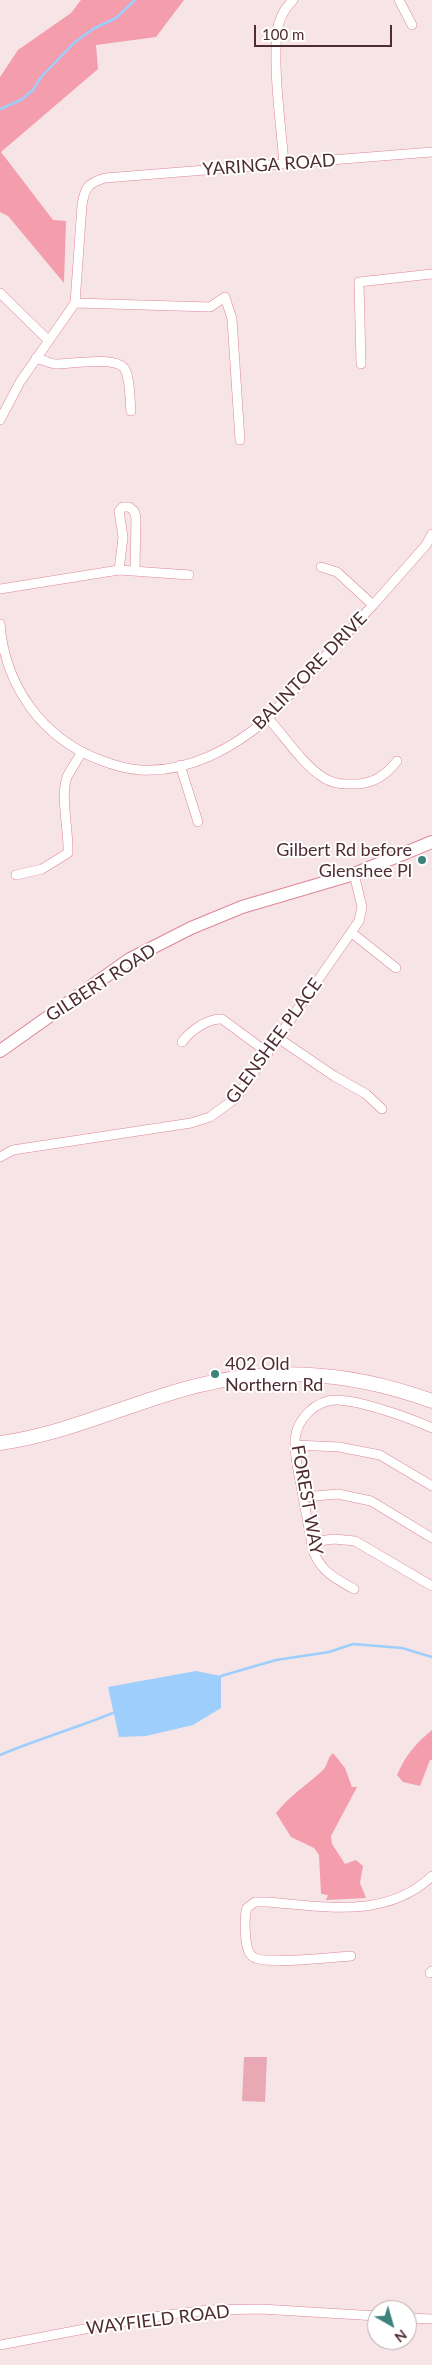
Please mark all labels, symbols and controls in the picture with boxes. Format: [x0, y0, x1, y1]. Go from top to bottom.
scale bar [257, 15, 394, 47]
text: 100 m [262, 25, 304, 43]
street label: YARINGA ROAD [202, 150, 336, 180]
street label: BALINTORE DRIVE [248, 608, 372, 734]
place label: Gilbert Rd before Glenshee Pl [276, 839, 412, 882]
marker: Gilbert Rd before Glenshee Pl [416, 854, 428, 866]
street label: GILBERT ROAD [42, 939, 160, 1027]
street label: GLENSHEE PLACE [221, 974, 327, 1108]
place label: 402 Old Northern Rd [225, 1353, 323, 1396]
marker: 402 Old Northern Rd [209, 1368, 221, 1380]
street label: FOREST WAY [287, 1443, 327, 1557]
street label: WAYFIELD ROAD [85, 2300, 231, 2340]
north arrow [367, 2300, 417, 2350]
text: N [391, 2326, 410, 2346]

